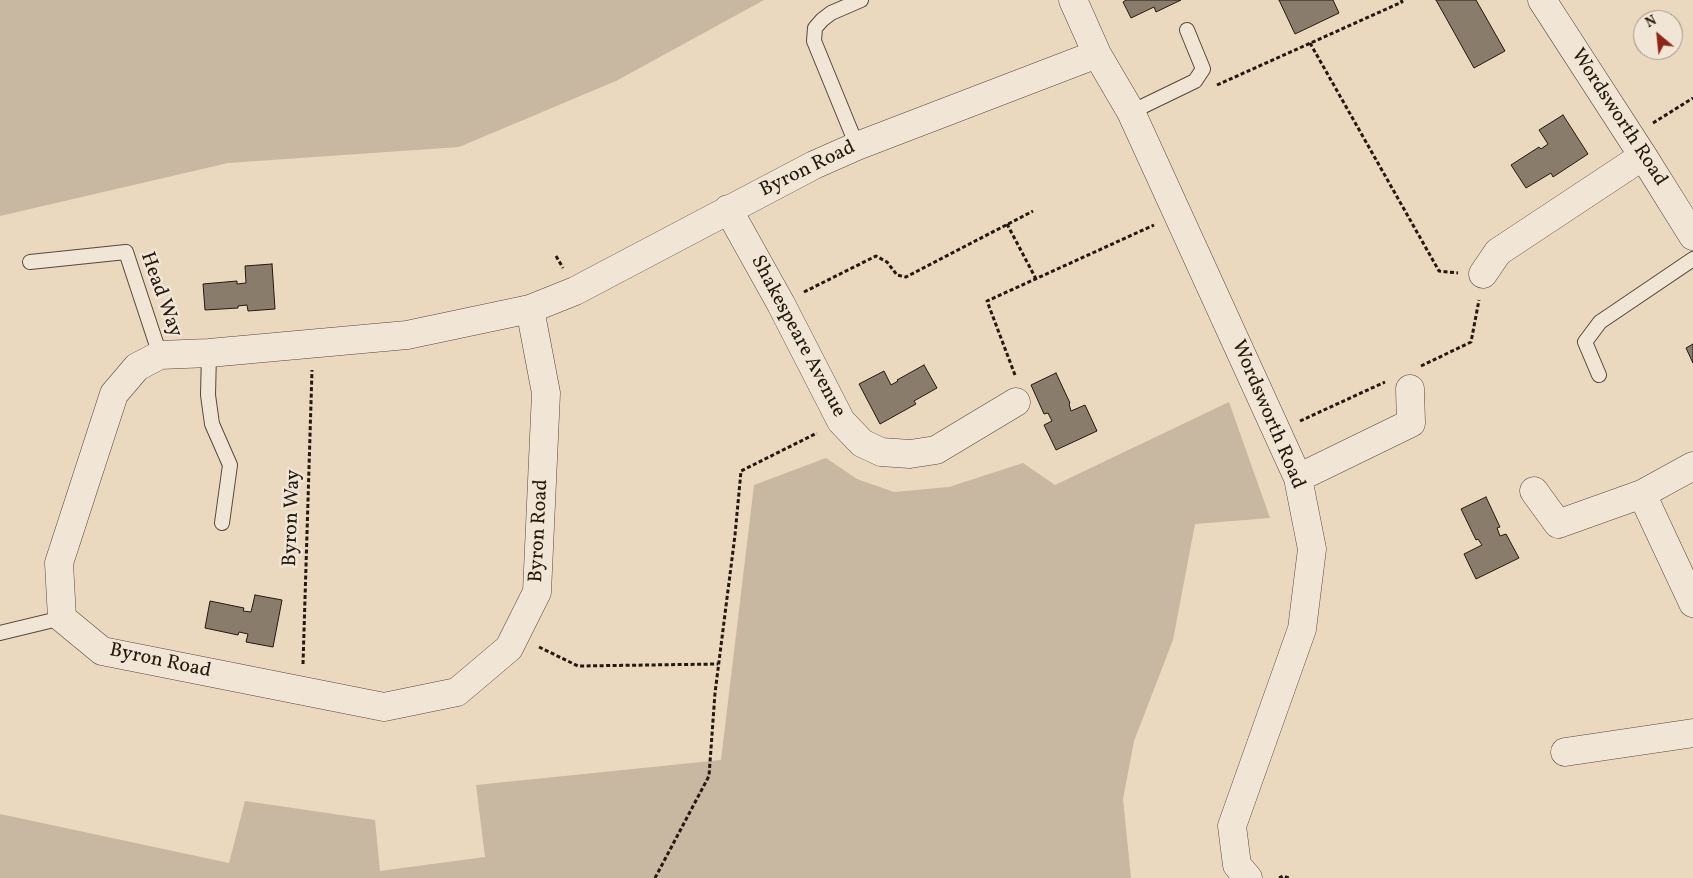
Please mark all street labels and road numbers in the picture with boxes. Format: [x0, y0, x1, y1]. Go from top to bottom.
street label: Wordsworth Road [1565, 45, 1671, 191]
street label: Byron Road [756, 137, 860, 203]
street label: Head Way [134, 249, 186, 341]
street label: Shakespeare Avenue [744, 252, 850, 422]
street label: Wordsworth Road [1225, 337, 1309, 493]
street label: Byron Way [279, 469, 307, 567]
street label: Byron Road [525, 479, 555, 583]
street label: Byron Road [107, 640, 213, 684]

